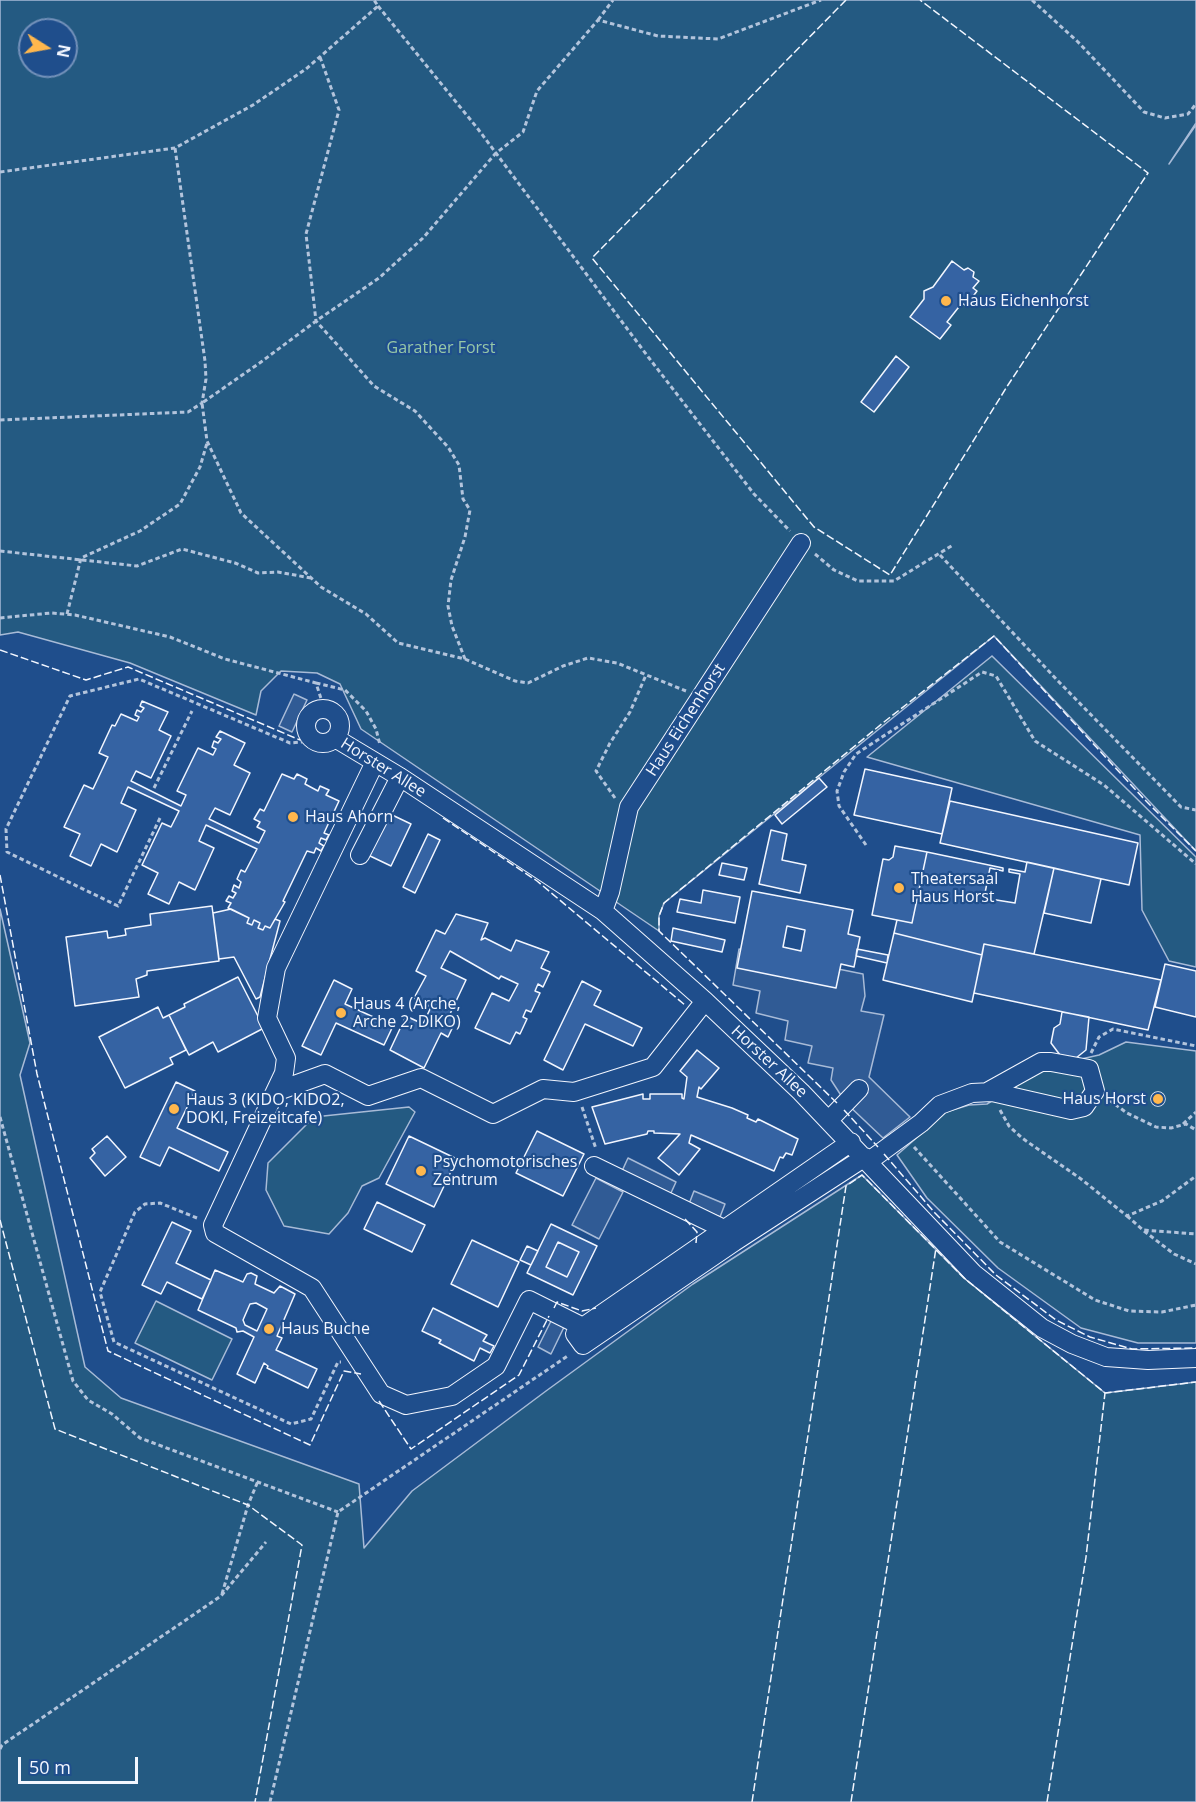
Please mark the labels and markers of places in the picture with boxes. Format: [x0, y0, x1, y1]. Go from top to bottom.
place label: Haus Eichenhorst [958, 291, 1089, 311]
marker: Haus Eichenhorst [939, 294, 953, 308]
place label: Haus Ahorn [305, 807, 393, 827]
marker: Haus Ahorn [286, 810, 300, 824]
place label: Theatersaal Haus Horst [911, 869, 998, 907]
marker: Theatersaal Haus Horst [892, 881, 906, 895]
place label: Haus 4 (Arche, Arche 2, DIKO) [353, 994, 461, 1032]
marker: Haus 4 (Arche, Arche 2, DIKO) [334, 1006, 348, 1020]
place label: Haus Horst [1062, 1089, 1146, 1109]
place label: Haus 3 (KIDO, KIDO2, DOKI, Freizeitcafe) [186, 1090, 345, 1128]
marker: Haus Horst [1151, 1092, 1165, 1106]
marker: Haus 3 (KIDO, KIDO2, DOKI, Freizeitcafe) [167, 1102, 181, 1116]
place label: Psychomotorisches Zentrum [433, 1152, 577, 1190]
marker: Psychomotorisches Zentrum [414, 1164, 428, 1178]
place label: Haus Buche [281, 1319, 370, 1339]
marker: Haus Buche [262, 1322, 276, 1336]

